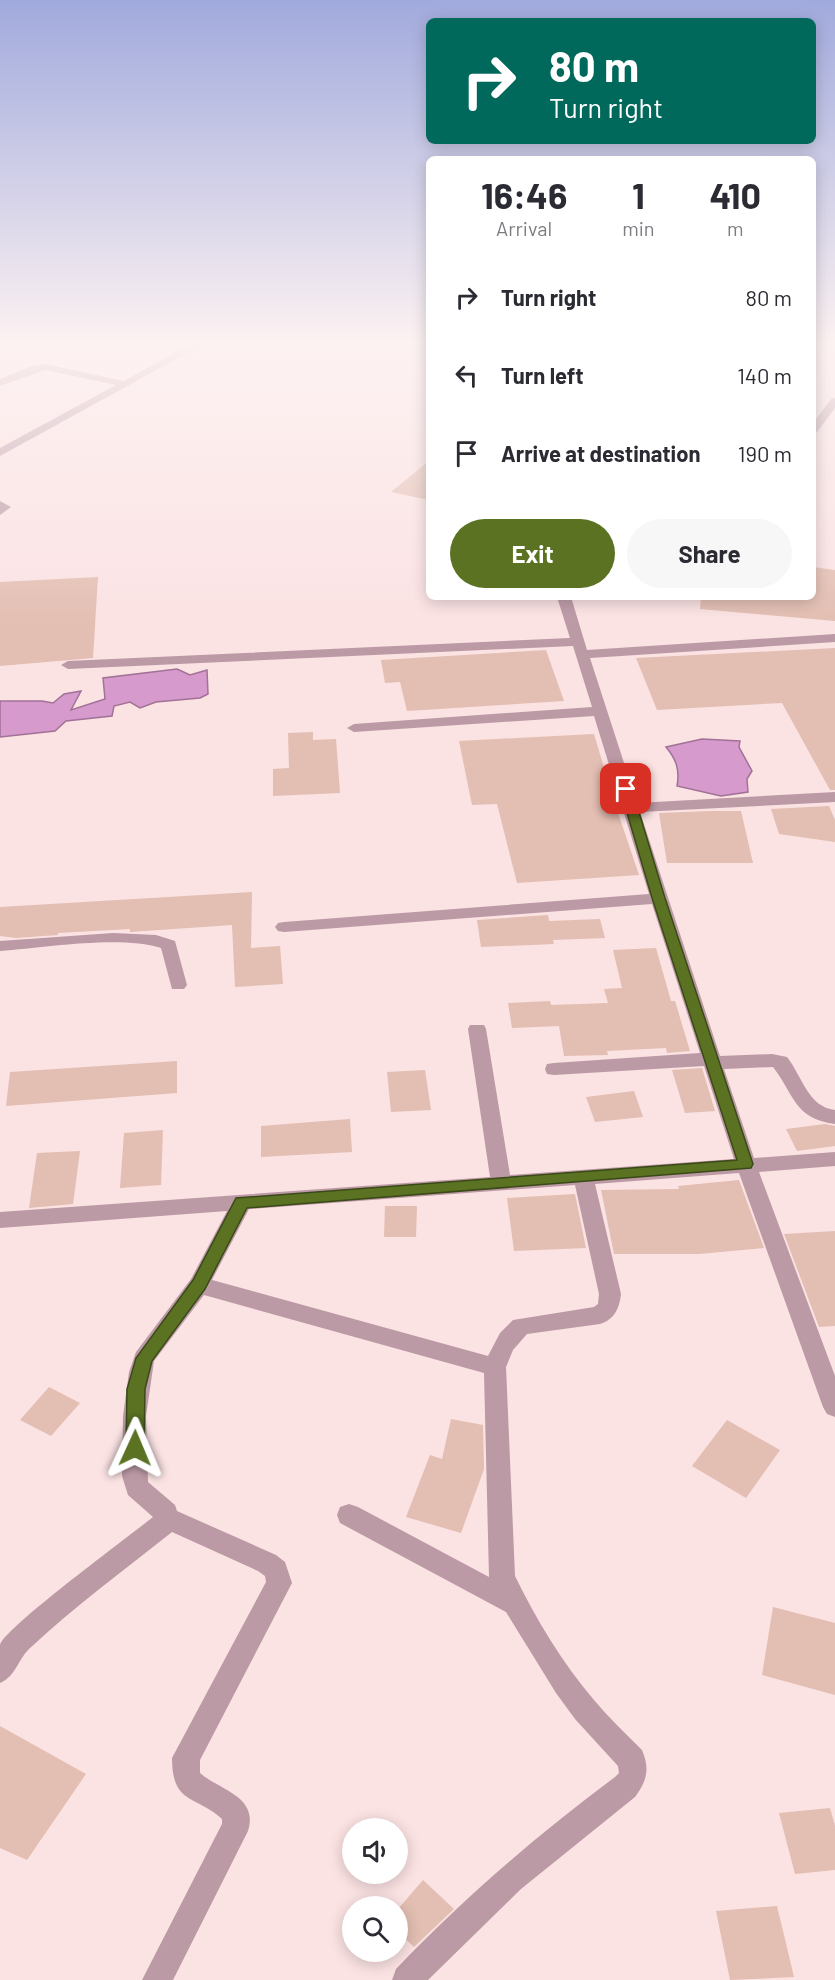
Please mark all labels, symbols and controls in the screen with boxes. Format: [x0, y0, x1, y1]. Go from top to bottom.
text: 80 m [549, 40, 639, 90]
icon: right [450, 42, 528, 120]
text: Turn right [549, 91, 663, 123]
text: 16:46 [481, 173, 567, 216]
text: 1 [632, 173, 645, 216]
text: 410 [709, 173, 761, 216]
text: Arrival [496, 216, 552, 240]
text: min [622, 216, 655, 240]
text: m [727, 216, 744, 240]
icon: right [450, 281, 483, 314]
text: Turn right [501, 284, 596, 310]
text: 80 m [746, 284, 792, 310]
icon: left [450, 359, 483, 392]
text: Turn left [501, 362, 584, 388]
text: 140 m [737, 362, 792, 388]
icon: arrive [450, 437, 483, 470]
text: Arrive at destination [501, 440, 700, 466]
text: 190 m [738, 440, 792, 466]
button: Exit [450, 519, 615, 588]
button: Share [627, 519, 792, 588]
pin [600, 763, 651, 814]
icon: arrive [609, 772, 642, 805]
position arrow [103, 1416, 167, 1480]
map controls [342, 1818, 408, 1962]
button: sound [342, 1818, 408, 1884]
button: search [342, 1896, 408, 1962]

